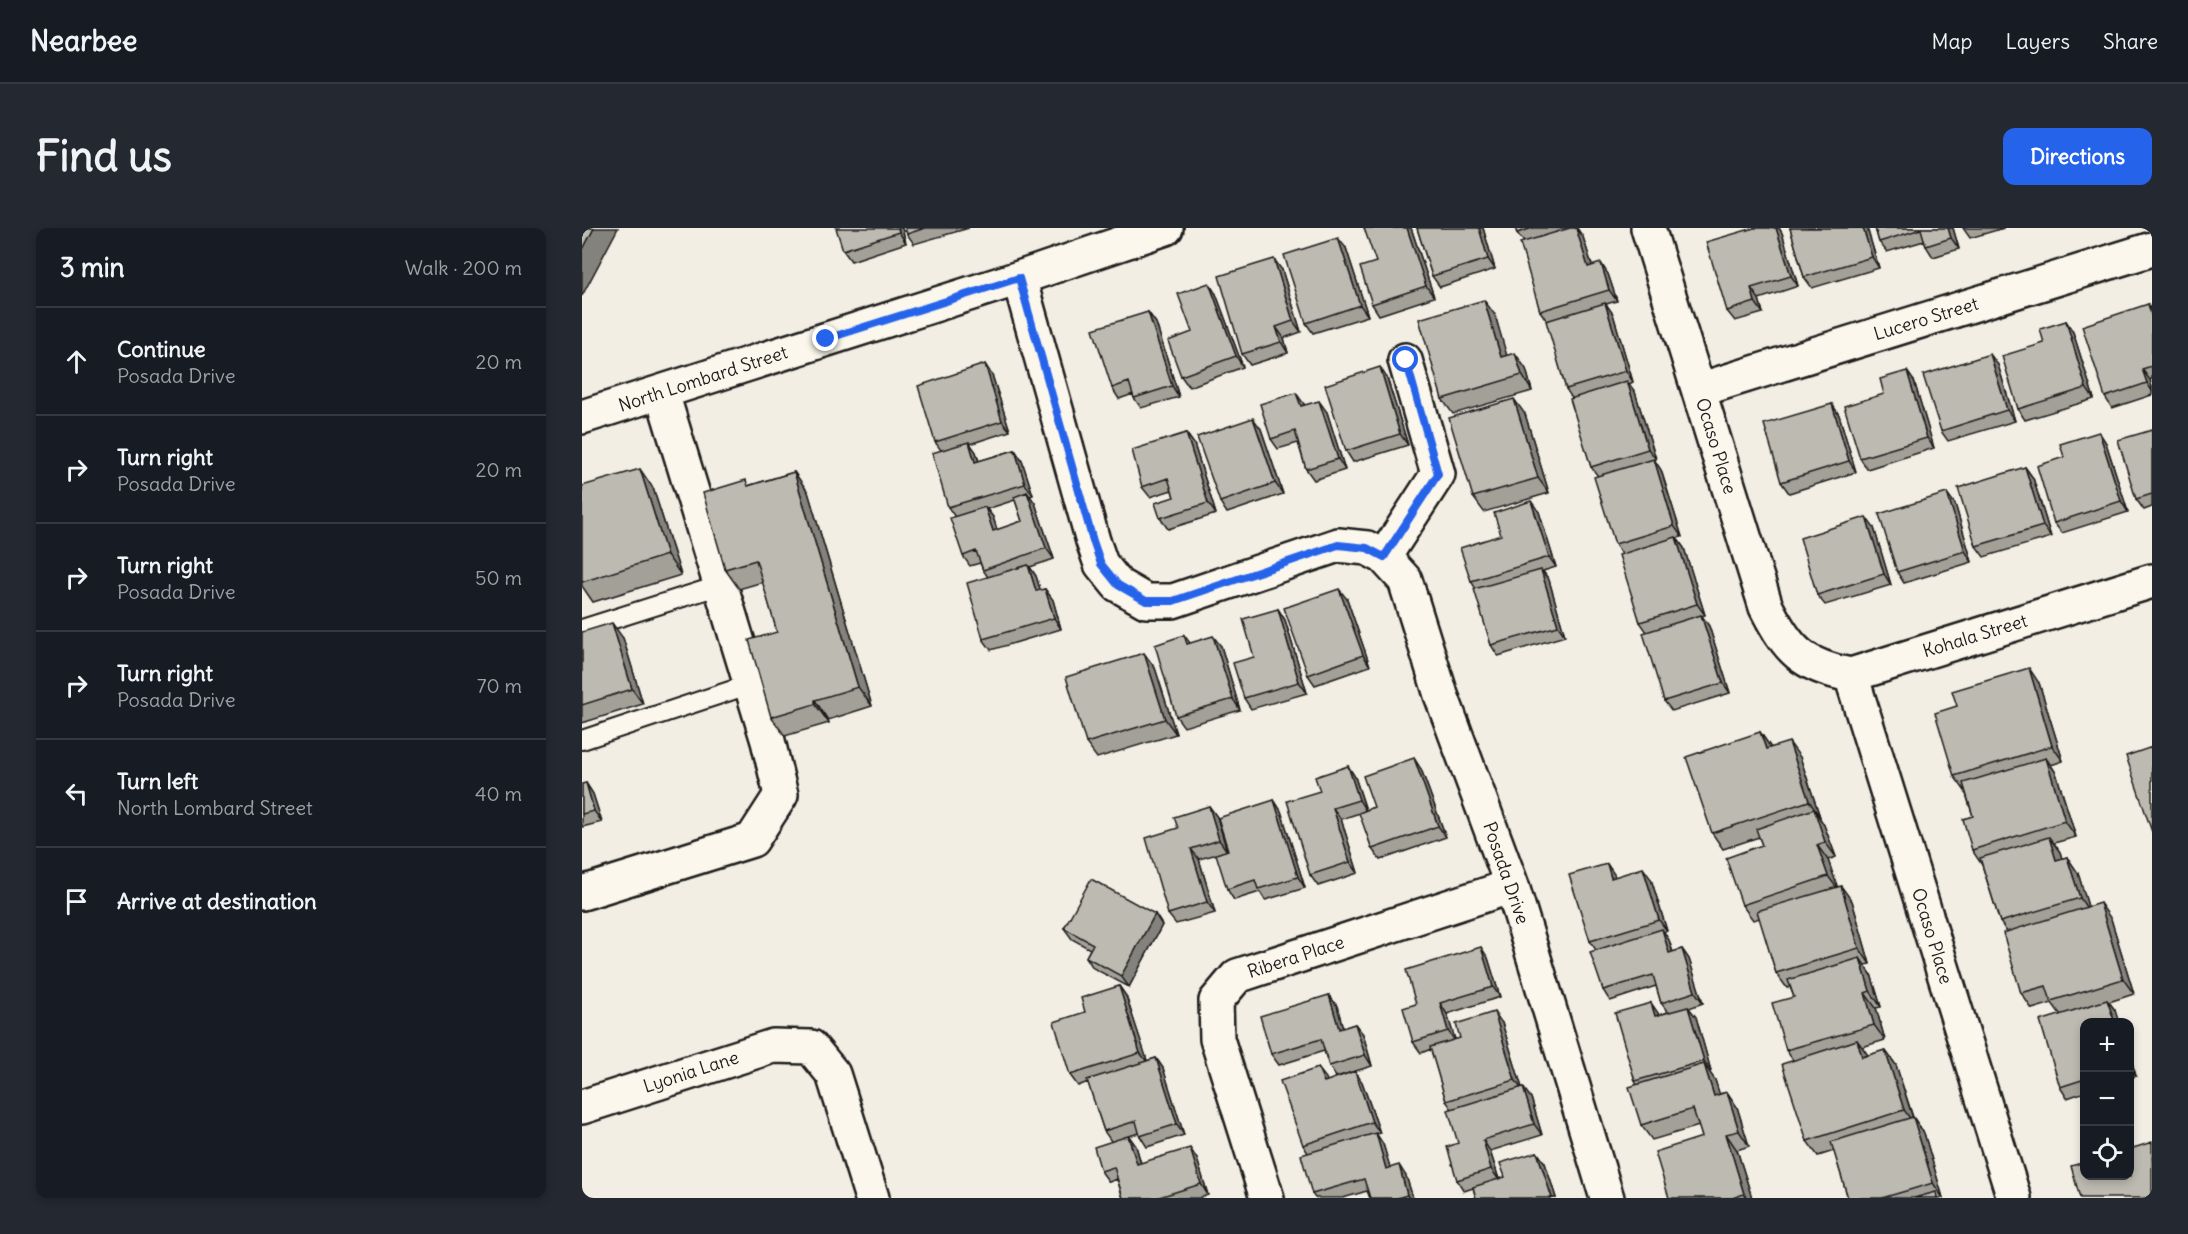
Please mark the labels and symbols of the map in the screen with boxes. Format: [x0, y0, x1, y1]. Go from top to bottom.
street label: Lucero Street [1871, 292, 1981, 345]
route end [812, 325, 838, 351]
street label: North Lombard Street [615, 340, 790, 417]
route start [1392, 346, 1418, 372]
street label: Ocaso Place [1691, 395, 1742, 497]
street label: Kohala Street [1920, 609, 2030, 662]
street label: Posada Drive [1478, 819, 1535, 927]
street label: Ocaso Place [1907, 885, 1958, 987]
street label: Ribera Place [1245, 930, 1347, 983]
street label: Lyonia Lane [640, 1045, 741, 1098]

